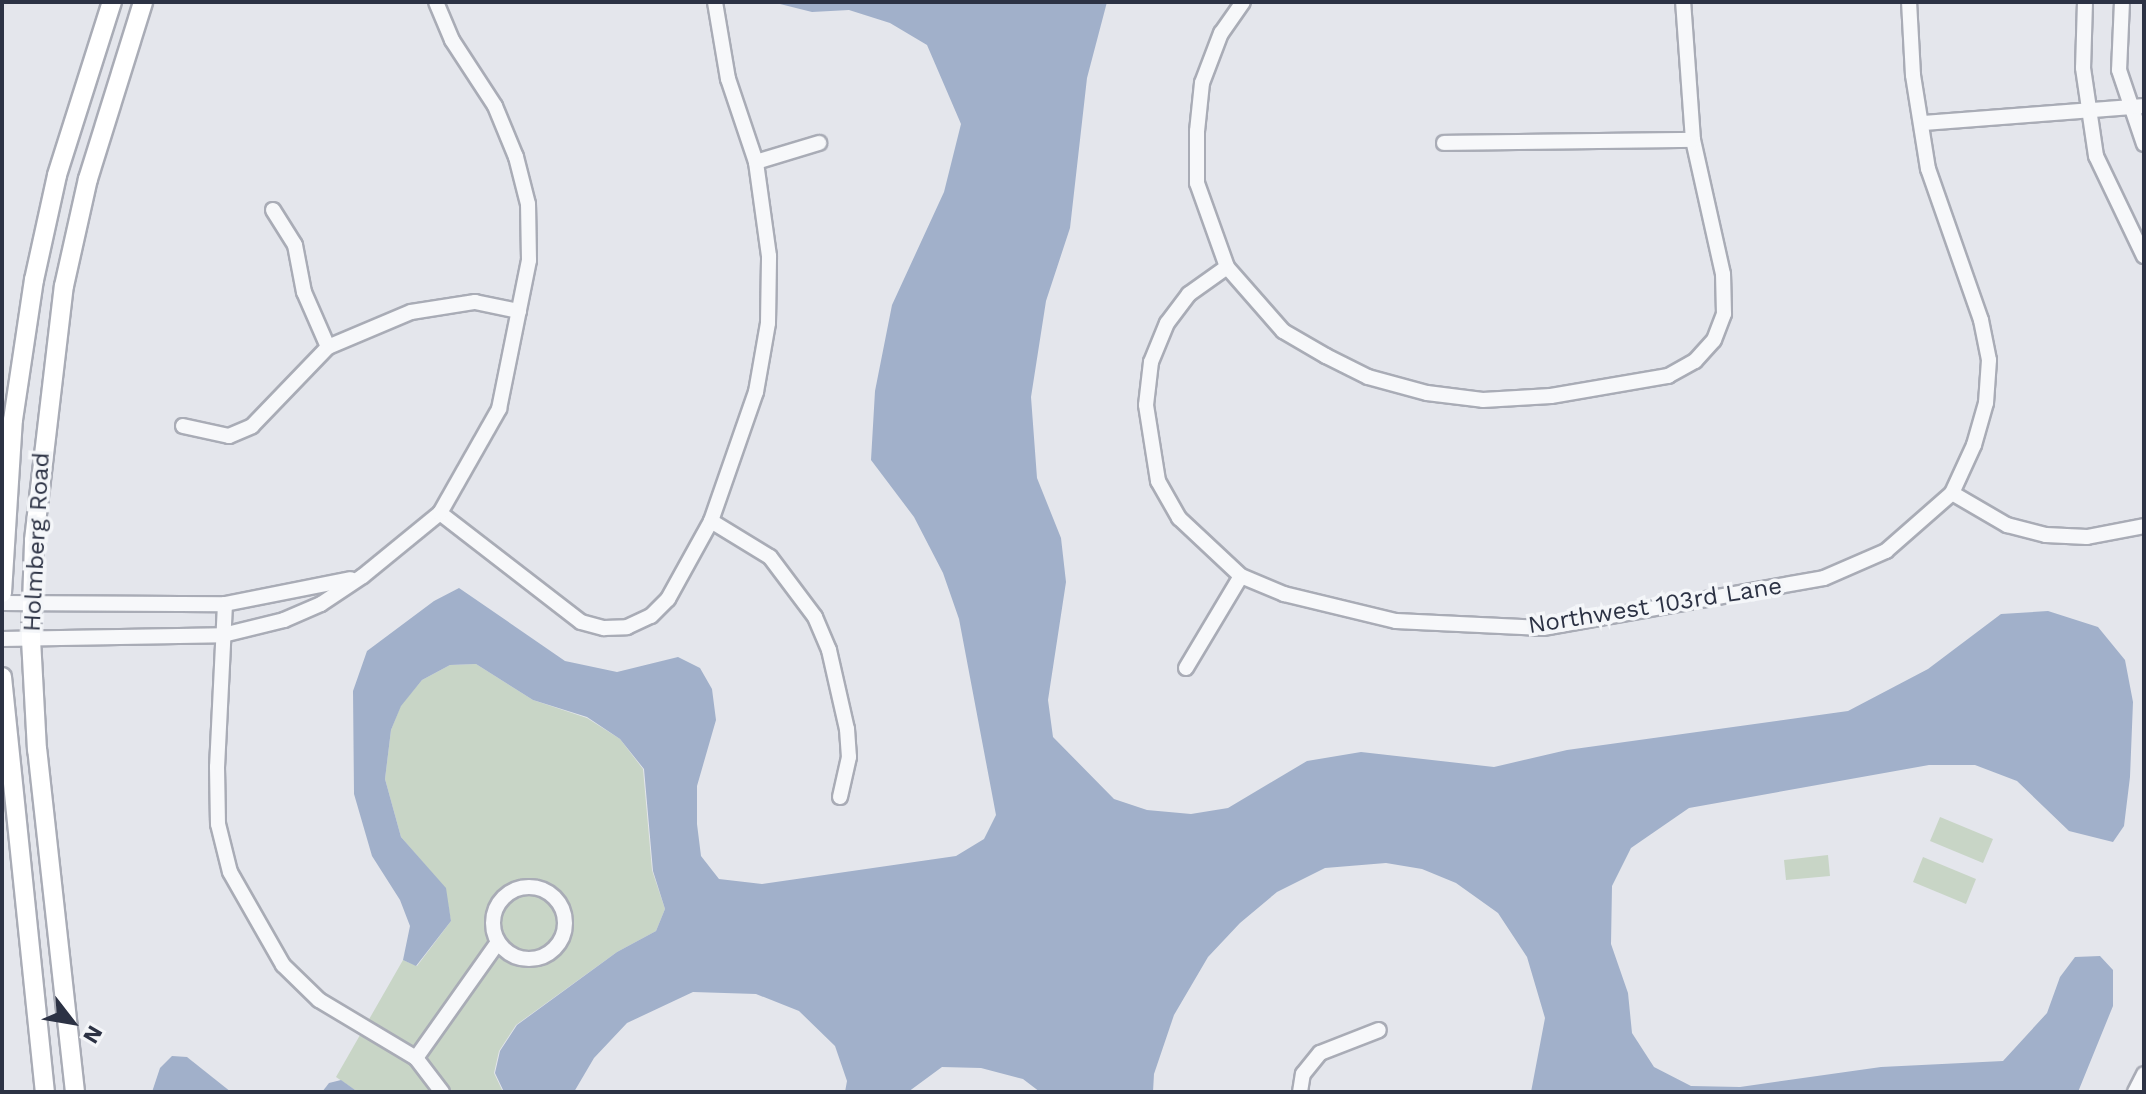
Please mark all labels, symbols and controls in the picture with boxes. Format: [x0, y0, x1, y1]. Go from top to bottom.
street label: Holmberg Road [18, 452, 56, 632]
street label: Northwest 103rd Lane [1526, 572, 1784, 640]
north arrow [32, 982, 112, 1062]
text: N [78, 1021, 108, 1048]

